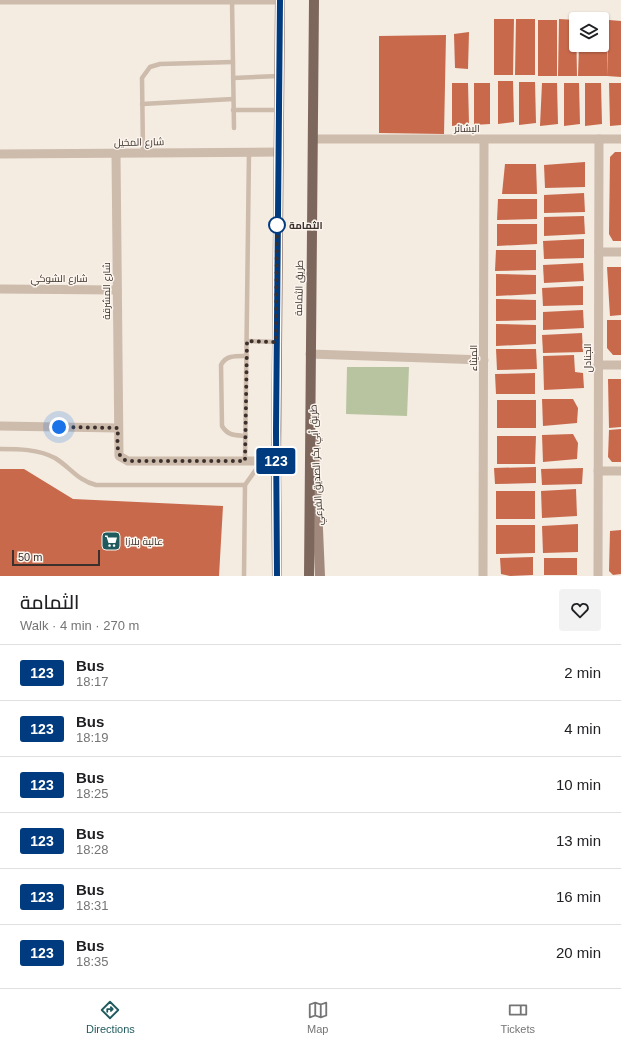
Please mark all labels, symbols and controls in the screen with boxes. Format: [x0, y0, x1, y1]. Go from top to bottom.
map controls [569, 12, 609, 52]
button: layers [569, 12, 609, 52]
street label: البشائر [453, 123, 480, 134]
street label: شارع المخيل [114, 136, 164, 149]
marker: الثمامة [268, 216, 286, 234]
place label: الثمامة [289, 220, 323, 231]
street label: طريق الثمامة [293, 260, 306, 316]
street label: شارع المشرقة [101, 262, 113, 320]
street label: شارع الشوكي [30, 273, 88, 286]
street label: الجنادل [582, 344, 594, 372]
street label: الميثاء [468, 345, 479, 371]
street label: طريق أبي بكر الصديق الفرعي [306, 404, 327, 526]
your location [49, 417, 69, 437]
line badge: 123 [253, 448, 299, 474]
text: 123 [264, 453, 288, 469]
supermarket icon: عالية بلازا [100, 530, 122, 552]
place label: عالية بلازا [125, 536, 163, 547]
scale bar [12, 548, 100, 567]
text: 50 m [18, 551, 42, 563]
button: heart [559, 589, 601, 631]
text: الثمامة [20, 592, 79, 613]
text: Walk · 4 min · 270 m [20, 618, 139, 633]
text: Bus [76, 657, 104, 674]
text: 2 min [564, 664, 601, 681]
text: 123 [30, 665, 54, 681]
text: 18:17 [76, 674, 109, 689]
text: Bus [76, 713, 104, 730]
text: 4 min [564, 720, 601, 737]
text: 123 [30, 721, 54, 737]
text: 18:19 [76, 730, 109, 745]
text: Bus [76, 769, 104, 786]
text: 10 min [556, 776, 601, 793]
text: 123 [30, 777, 54, 793]
text: 18:25 [76, 786, 109, 801]
text: Bus [76, 825, 104, 842]
text: 13 min [556, 832, 601, 849]
text: 123 [30, 833, 54, 849]
text: 18:28 [76, 842, 109, 857]
text: Bus [76, 881, 104, 898]
text: 16 min [556, 888, 601, 905]
text: 123 [30, 889, 54, 905]
text: 18:31 [76, 898, 109, 913]
text: Bus [76, 937, 104, 954]
text: 20 min [556, 944, 601, 961]
text: 123 [30, 945, 54, 961]
text: 18:35 [76, 954, 109, 969]
tab: Directions [86, 999, 135, 1035]
tab: Map [307, 999, 329, 1035]
tab: Tickets [501, 999, 535, 1035]

